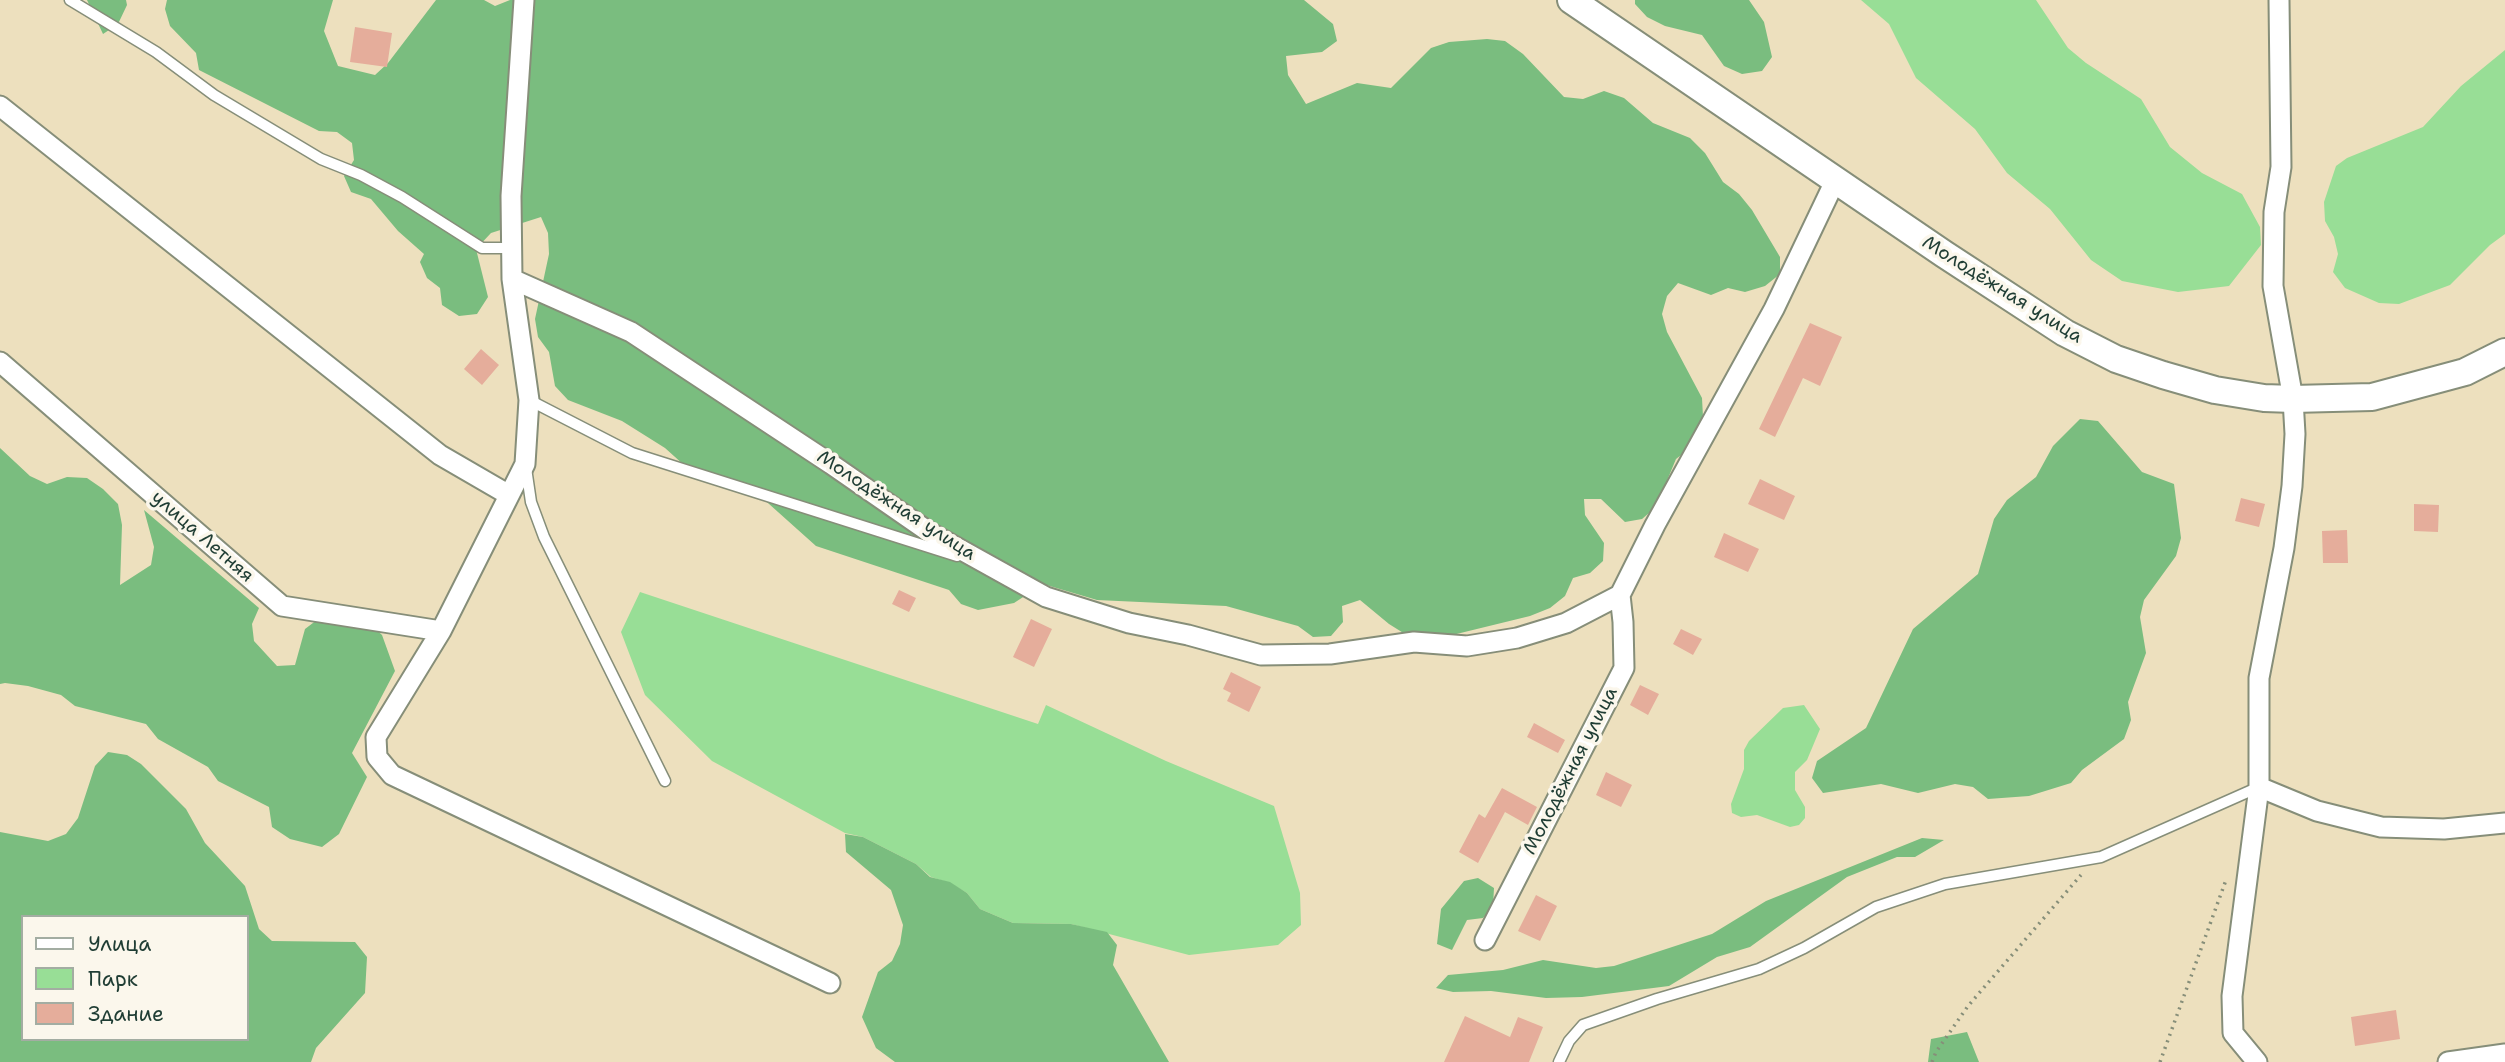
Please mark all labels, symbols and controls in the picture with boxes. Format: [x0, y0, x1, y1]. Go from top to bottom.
street label: Молодёжная улица [1918, 231, 2086, 349]
street label: Молодёжная улица [812, 446, 980, 566]
street label: улица Летняя [146, 486, 258, 588]
street label: Молодёжная улица [1519, 683, 1623, 859]
legend [21, 915, 248, 1041]
text: Улица [88, 930, 151, 958]
text: Парк [88, 965, 138, 993]
text: Здание [88, 1000, 164, 1028]

